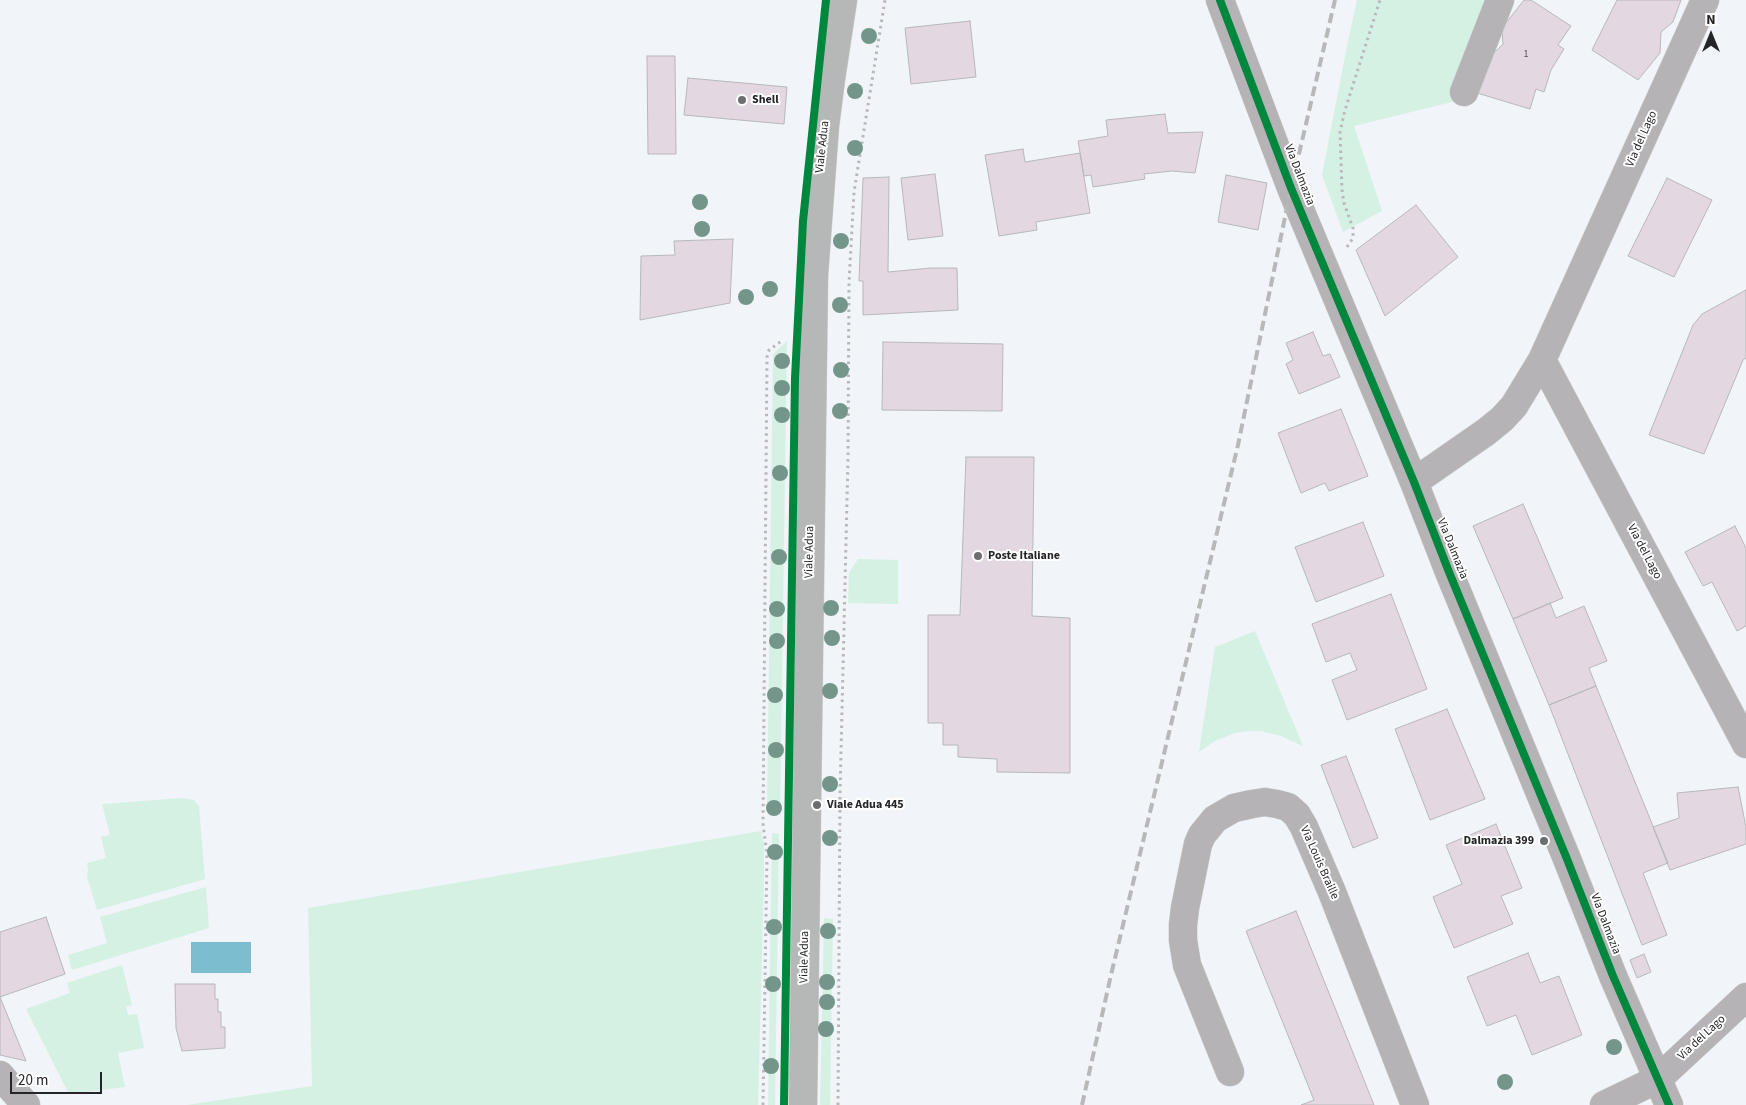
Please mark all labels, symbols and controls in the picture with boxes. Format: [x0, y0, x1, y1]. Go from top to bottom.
north arrow [1686, 10, 1736, 60]
text: N [1706, 10, 1716, 30]
house number: 1 [1524, 49, 1528, 61]
place label: Shell [752, 93, 779, 107]
marker: Shell [736, 94, 748, 106]
street label: Via del Lago [1623, 109, 1661, 169]
street label: Viale Adua [813, 120, 833, 174]
street label: Via Dalmazia [1281, 142, 1317, 208]
street label: Via Dalmazia [1433, 517, 1471, 581]
street label: Via del Lago [1624, 522, 1664, 582]
street label: Viale Adua [802, 526, 818, 578]
place label: Poste Italiane [988, 549, 1060, 563]
marker: Poste Italiane [972, 550, 984, 562]
place label: Viale Adua 445 [827, 798, 904, 812]
marker: Viale Adua 445 [811, 799, 823, 811]
street label: Via Louis Braille [1296, 824, 1342, 902]
place label: Dalmazia 399 [1463, 834, 1534, 848]
marker: Dalmazia 399 [1538, 835, 1550, 847]
street label: Via Dalmazia [1587, 891, 1623, 957]
street label: Viale Adua [797, 931, 813, 983]
street label: Via del Lago [1675, 1012, 1729, 1064]
scale bar [12, 1062, 105, 1094]
text: 20 m [18, 1070, 48, 1091]

